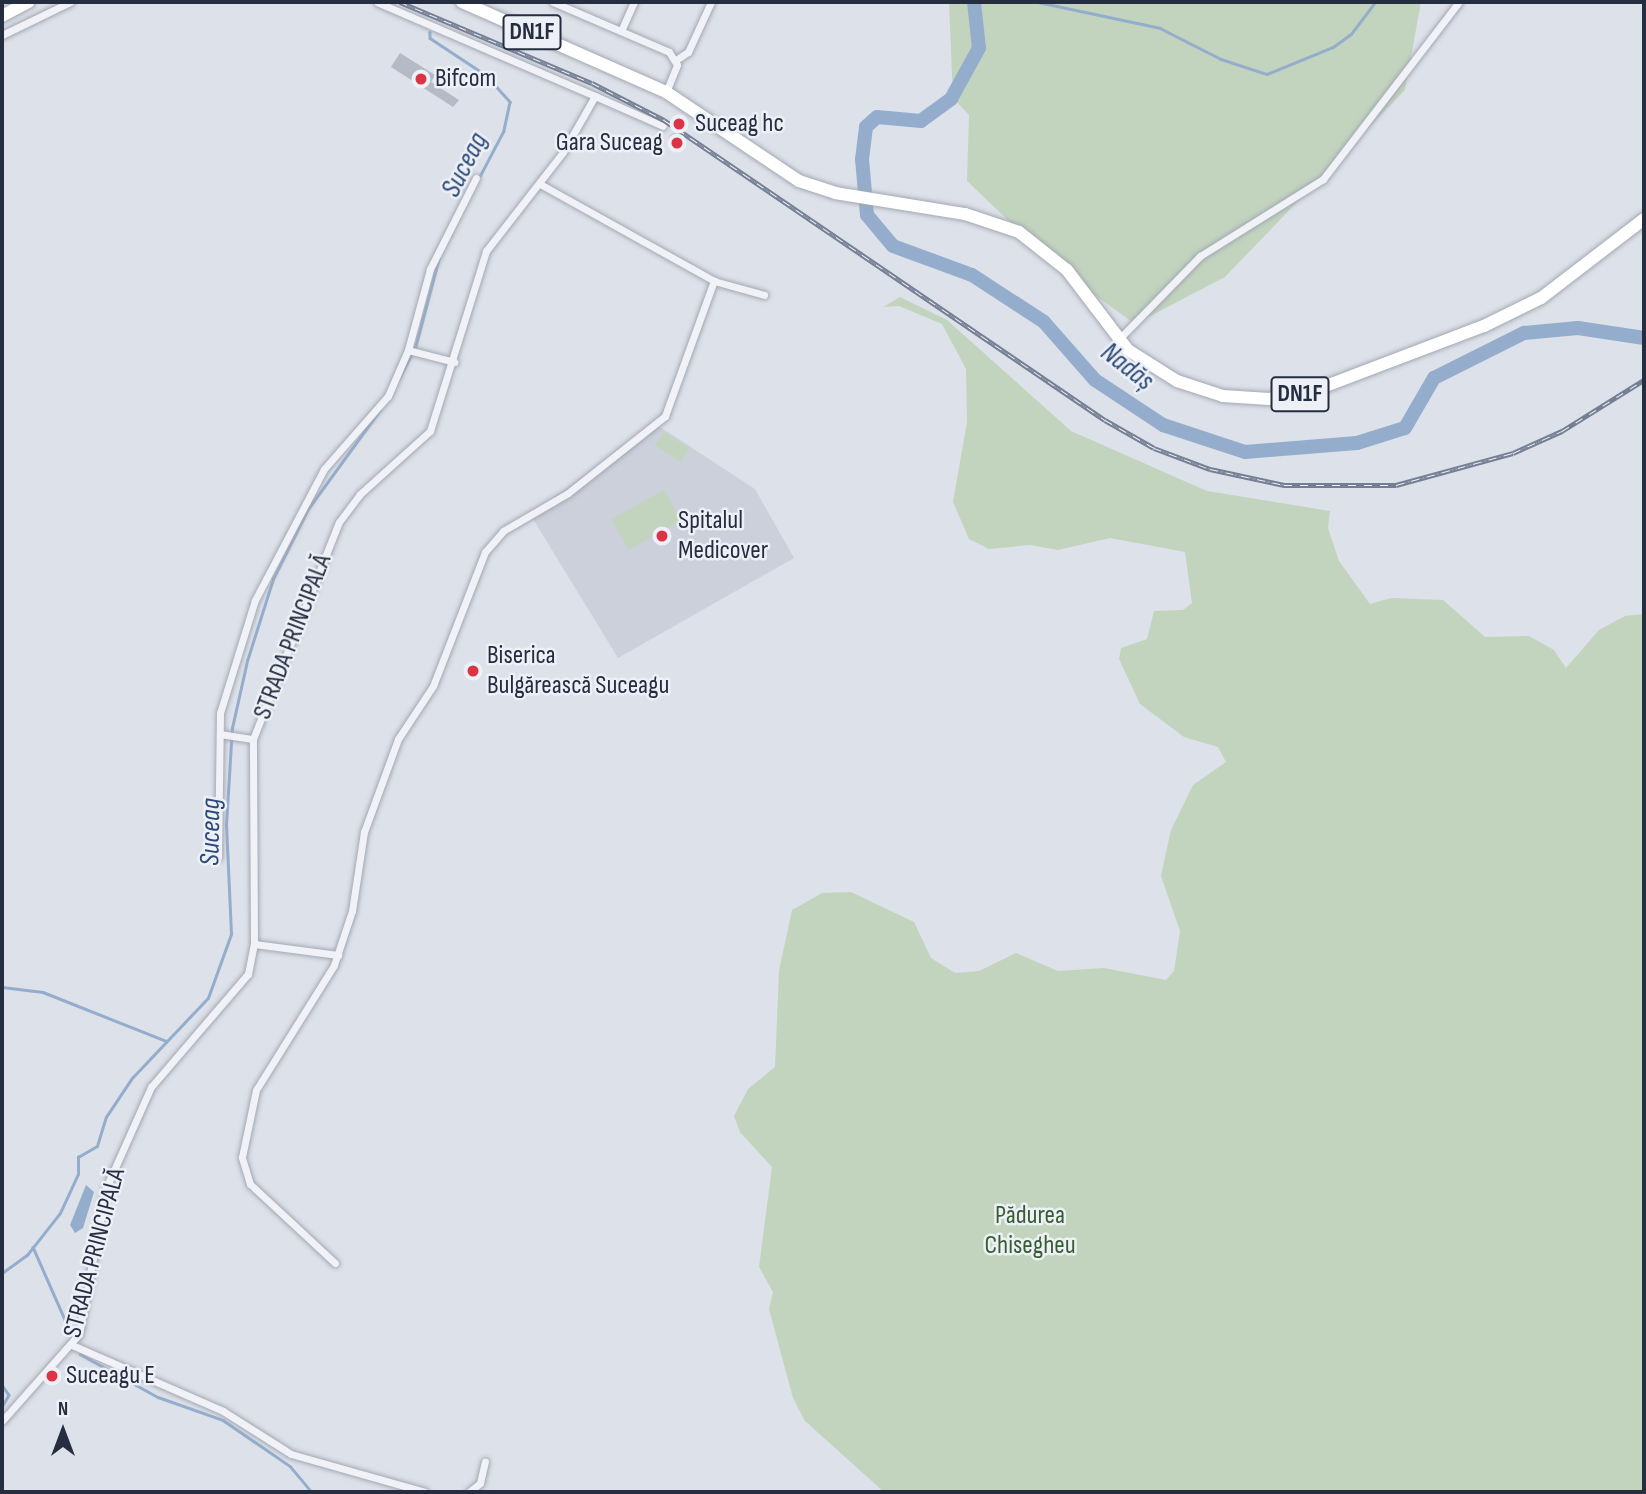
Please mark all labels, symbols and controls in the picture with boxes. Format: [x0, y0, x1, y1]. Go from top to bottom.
road number: DN1F [502, 12, 562, 52]
place label: Bifcom [435, 63, 496, 95]
marker: Bifcom [413, 71, 429, 87]
place label: Suceag hc [695, 108, 784, 140]
marker: Suceag hc [669, 114, 689, 134]
water label: Suceag [435, 127, 495, 203]
place label: Gara Suceag [556, 127, 663, 159]
marker: Gara Suceag [669, 135, 685, 151]
water label: Nadăș [1094, 336, 1160, 398]
road number: DN1F [1270, 374, 1330, 414]
place label: Spitalul Medicover [678, 505, 768, 566]
marker: Spitalul Medicover [652, 526, 672, 546]
street label: STRADA PRINCIPALĂ [247, 550, 339, 724]
place label: Biserica Bulgărească Suceagu [487, 640, 669, 702]
marker: Biserica Bulgărească Suceagu [465, 663, 481, 679]
water label: Suceag [194, 798, 228, 866]
street label: STRADA PRINCIPALĂ [57, 1165, 133, 1341]
park label: Pădurea Chisegheu [984, 1200, 1076, 1262]
place label: Suceagu E [66, 1360, 155, 1392]
marker: Suceagu E [44, 1368, 60, 1384]
north arrow [28, 1396, 98, 1466]
text: N [58, 1398, 68, 1421]

